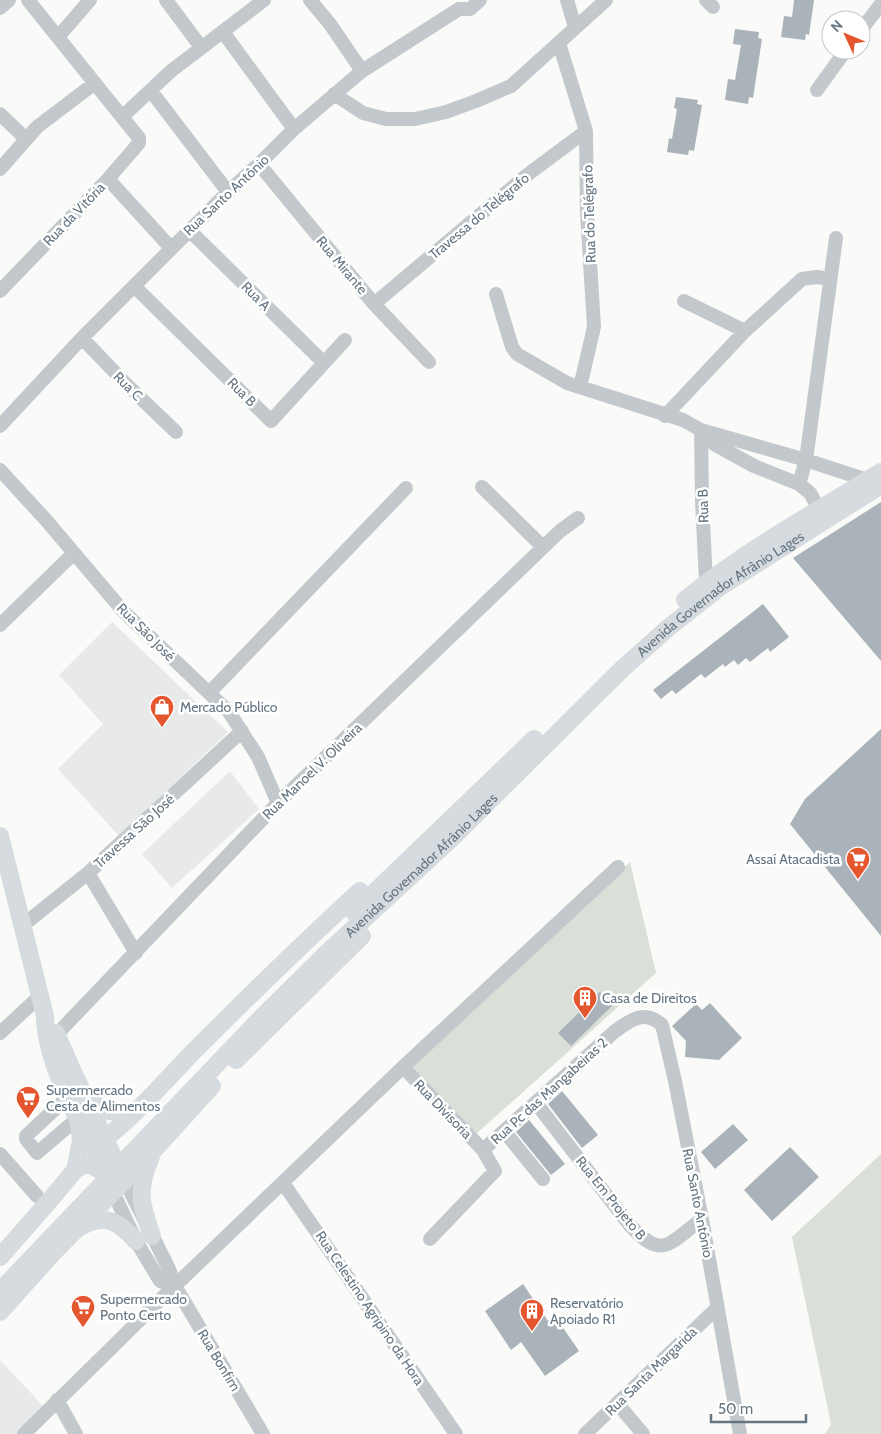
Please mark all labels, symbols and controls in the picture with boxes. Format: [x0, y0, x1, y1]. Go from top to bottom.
north arrow [821, 10, 871, 60]
text: N [827, 16, 847, 36]
street label: Rua Santo Antônio [179, 150, 273, 239]
street label: Rua do Telégrafo [578, 164, 600, 263]
street label: Travessa do Telégrafo [425, 169, 533, 263]
street label: Rua da Vitória [39, 178, 109, 250]
street label: Rua Mirante [313, 232, 371, 298]
street label: Rua A [238, 278, 275, 315]
street label: Rua C [110, 368, 147, 405]
street label: Rua B [224, 374, 260, 410]
street label: Rua B [693, 489, 713, 523]
street label: Avenida Governador Afrânio Lages [633, 527, 808, 661]
street label: Rua São José [113, 599, 179, 665]
shop icon: Mercado Público [149, 694, 175, 728]
place label: Mercado Público [180, 698, 278, 716]
street label: Rua Manoel V. Oliveira [258, 719, 366, 823]
street label: Avenida Governador Afrânio Lages [341, 789, 501, 941]
street label: Travessa São José [90, 790, 178, 872]
supermarket icon: Assaí Atacadista [845, 846, 871, 880]
place label: Assaí Atacadista [746, 850, 840, 868]
building icon: Casa de Direitos [572, 985, 598, 1019]
place label: Casa de Direitos [602, 989, 697, 1007]
street label: Rua Pc das Mangabeiras 2 [487, 1034, 611, 1148]
street label: Rua Divisoria [410, 1075, 476, 1143]
place label: Supermercado Cesta de Alimentos [46, 1081, 160, 1115]
supermarket icon: Supermercado Cesta de Alimentos [15, 1085, 41, 1119]
street label: Rua Santo Antônio [679, 1147, 717, 1259]
street label: Rua Em Projeto B [572, 1153, 650, 1243]
street label: Rua Celestino Agripino da Hora [312, 1228, 429, 1389]
place label: Supermercado Ponto Certo [100, 1290, 187, 1324]
supermarket icon: Supermercado Ponto Certo [70, 1294, 96, 1328]
place label: Reservatório Apoiado R1 [550, 1294, 624, 1328]
building icon: Reservatório Apoiado R1 [519, 1298, 545, 1332]
street label: Rua Santa Margarida [601, 1322, 701, 1419]
street label: Rua Bonfim [193, 1326, 245, 1394]
scale bar [711, 1392, 806, 1424]
text: 50 m [718, 1400, 753, 1418]

